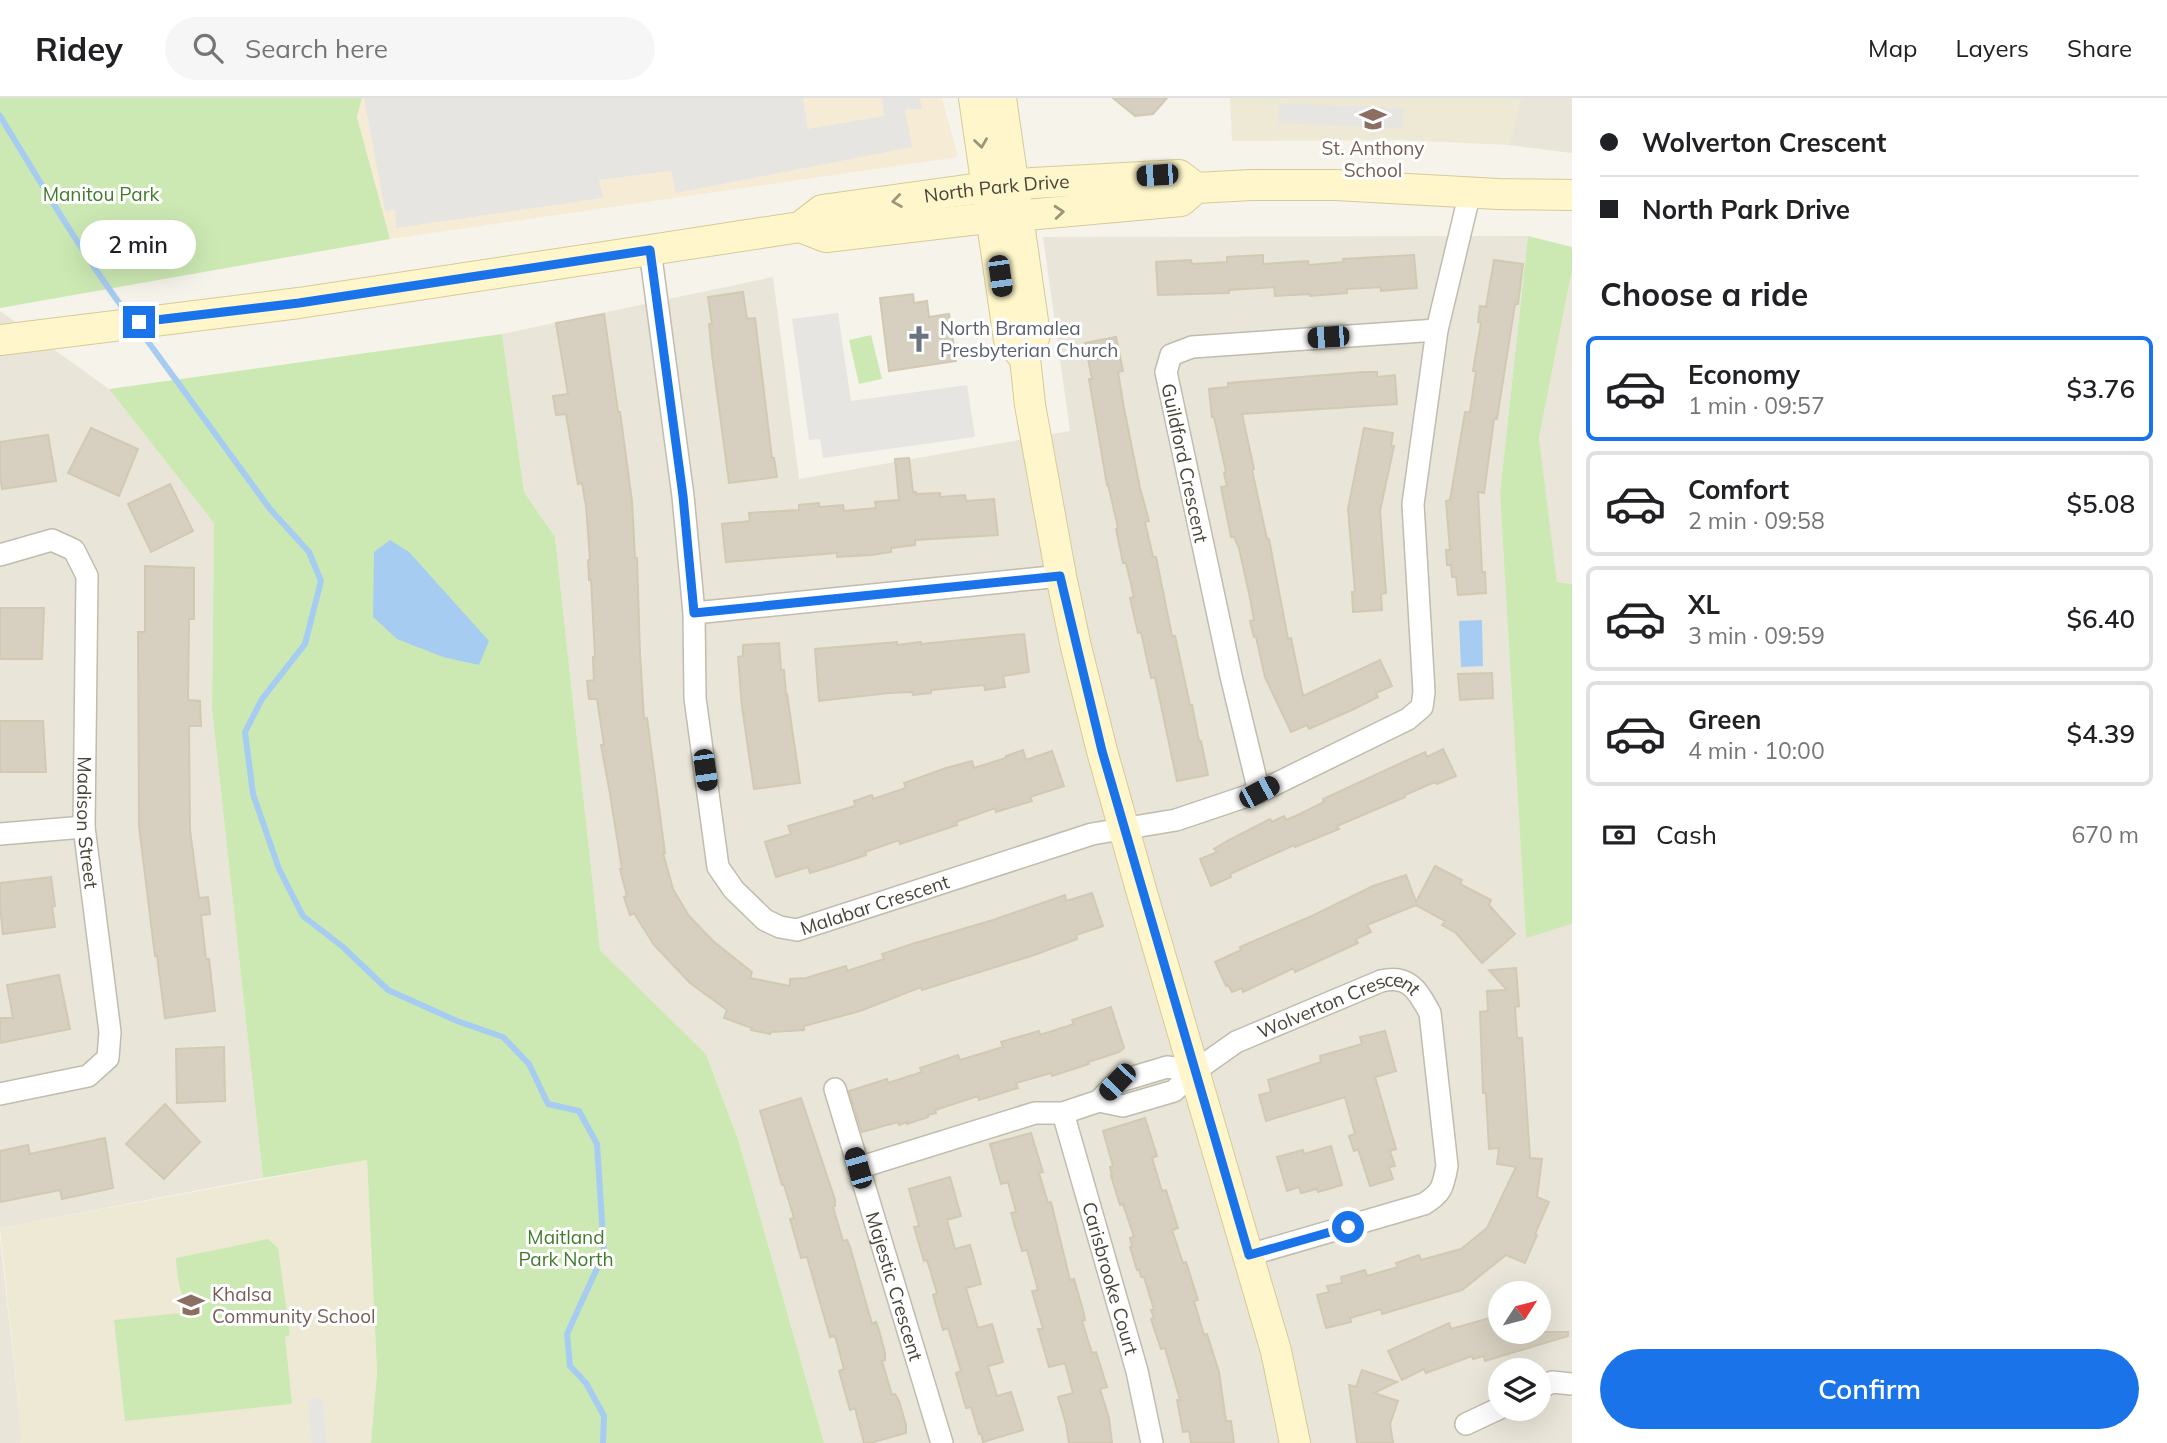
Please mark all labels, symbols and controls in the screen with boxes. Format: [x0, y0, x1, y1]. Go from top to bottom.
search box [165, 17, 655, 80]
text: Ridey [35, 28, 123, 69]
icon: search [189, 29, 227, 67]
text: Search here [245, 32, 388, 65]
text: Map [1868, 33, 1917, 63]
text: Layers [1955, 33, 2029, 63]
text: Share [2067, 33, 2132, 63]
school or university icon: St. Anthony School [1358, 104, 1388, 134]
text: Wolverton Crescent [1642, 126, 1886, 159]
place label: St. Anthony School [1322, 136, 1424, 182]
one-way arrow [973, 137, 988, 149]
car [1136, 163, 1179, 187]
street label: North Park Drive [922, 169, 1070, 208]
park label: Manitou Park [43, 182, 160, 206]
one-way arrow [891, 193, 903, 208]
text: North Park Drive [1642, 193, 1850, 226]
one-way arrow [1054, 205, 1065, 220]
callout: 2 min [81, 220, 197, 270]
text: 2 min [108, 230, 168, 259]
car [987, 254, 1014, 298]
text: Choose a ride [1600, 274, 1808, 314]
route end [123, 306, 155, 338]
place label: North Bramalea Presbyterian Church [940, 316, 1118, 362]
church icon: North Bramalea Presbyterian Church [904, 324, 934, 354]
car [1307, 325, 1350, 349]
icon: car [1604, 357, 1667, 420]
text: Economy [1688, 358, 1800, 391]
text: $3.76 [2066, 372, 2135, 405]
street label: Guildford Crescent [1156, 381, 1214, 545]
text: 1 min · 09:57 [1688, 391, 1825, 420]
icon: car [1604, 472, 1667, 535]
text: Comfort [1688, 473, 1789, 506]
text: $5.08 [2066, 487, 2135, 520]
text: 2 min · 09:58 [1688, 506, 1825, 535]
icon: car [1604, 587, 1667, 650]
text: XL [1688, 588, 1720, 621]
text: $6.40 [2066, 602, 2135, 635]
text: 3 min · 09:59 [1688, 621, 1825, 650]
icon: car [1604, 702, 1667, 765]
text: Green [1688, 703, 1761, 736]
text: $4.39 [2066, 717, 2135, 750]
text: 4 min · 10:00 [1688, 736, 1825, 765]
car [692, 748, 719, 792]
street label: Madison Street [72, 756, 104, 890]
car [1236, 773, 1283, 811]
icon: cash [1600, 816, 1638, 854]
text: Cash [1656, 818, 1717, 851]
text: 670 m [2071, 820, 2139, 849]
street label: Malabar Crescent [797, 869, 953, 940]
street label: Wolverton Crescent [1254, 967, 1426, 1044]
car [1095, 1060, 1140, 1104]
car [843, 1145, 874, 1191]
street label: Carisbrooke Court [1077, 1199, 1144, 1358]
street label: Majestic Crescent [861, 1209, 929, 1364]
route start [1332, 1211, 1364, 1243]
park label: Maitland Park North [518, 1225, 614, 1271]
north arrow [1488, 1281, 1550, 1344]
map controls [1488, 1281, 1551, 1421]
place label: Khalsa Community School [212, 1282, 376, 1328]
school or university icon: Khalsa Community School [176, 1290, 206, 1320]
button: Confirm [1600, 1349, 2139, 1429]
button: layers [1488, 1358, 1551, 1421]

